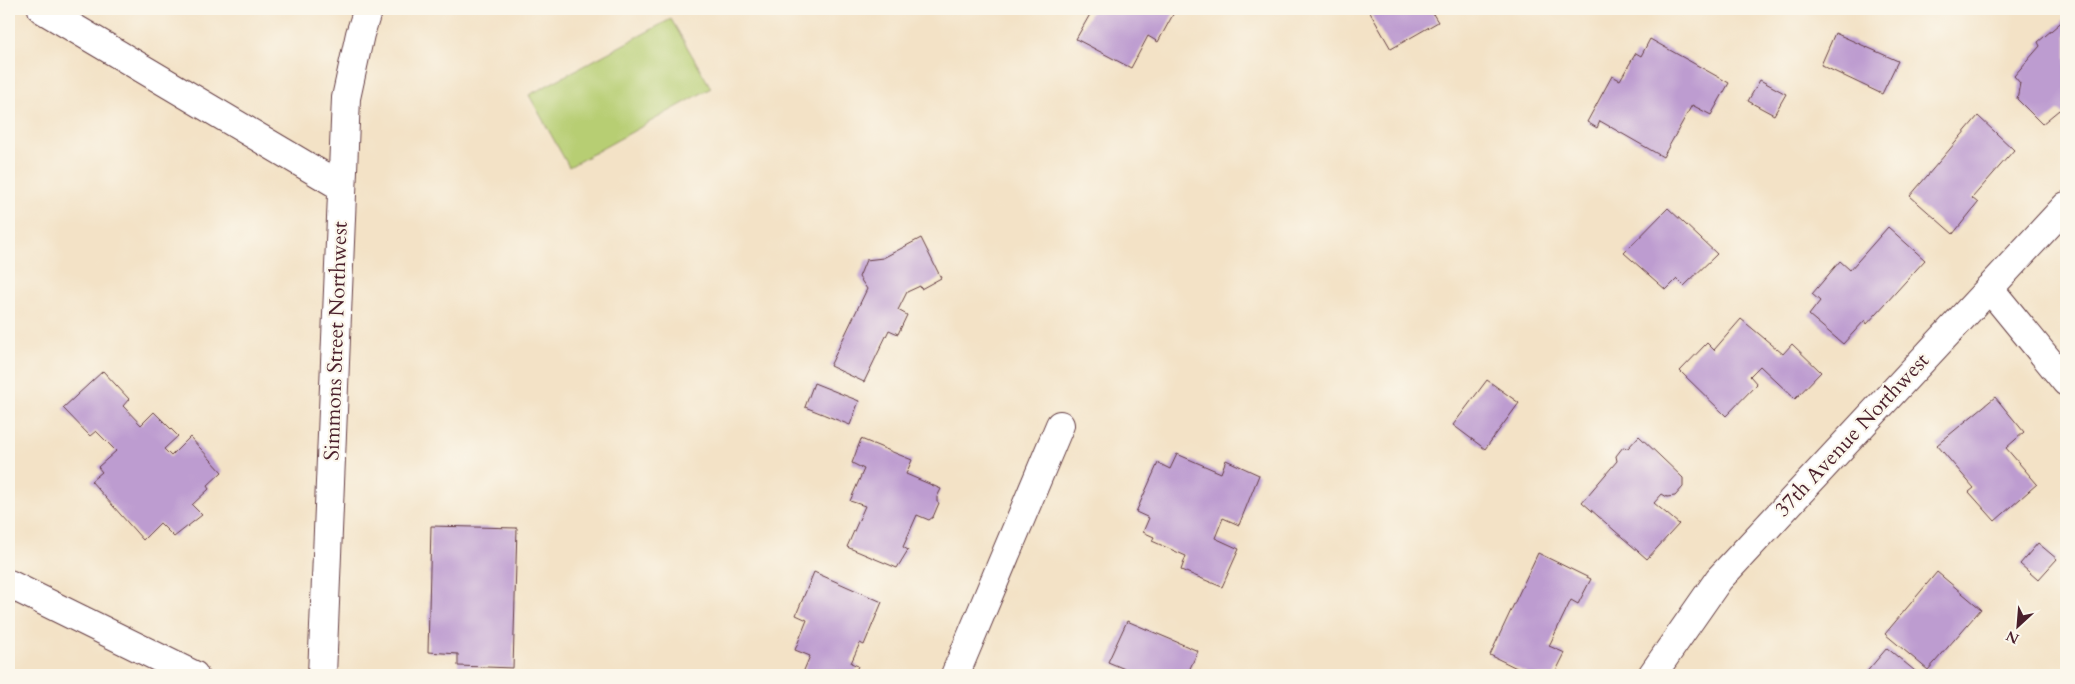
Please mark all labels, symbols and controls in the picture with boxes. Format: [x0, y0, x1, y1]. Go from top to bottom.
street label: Simmons Street Northwest [317, 221, 355, 461]
street label: 37th Avenue Northwest [1768, 347, 1936, 523]
north arrow [1992, 602, 2042, 652]
text: N [2003, 626, 2022, 648]

